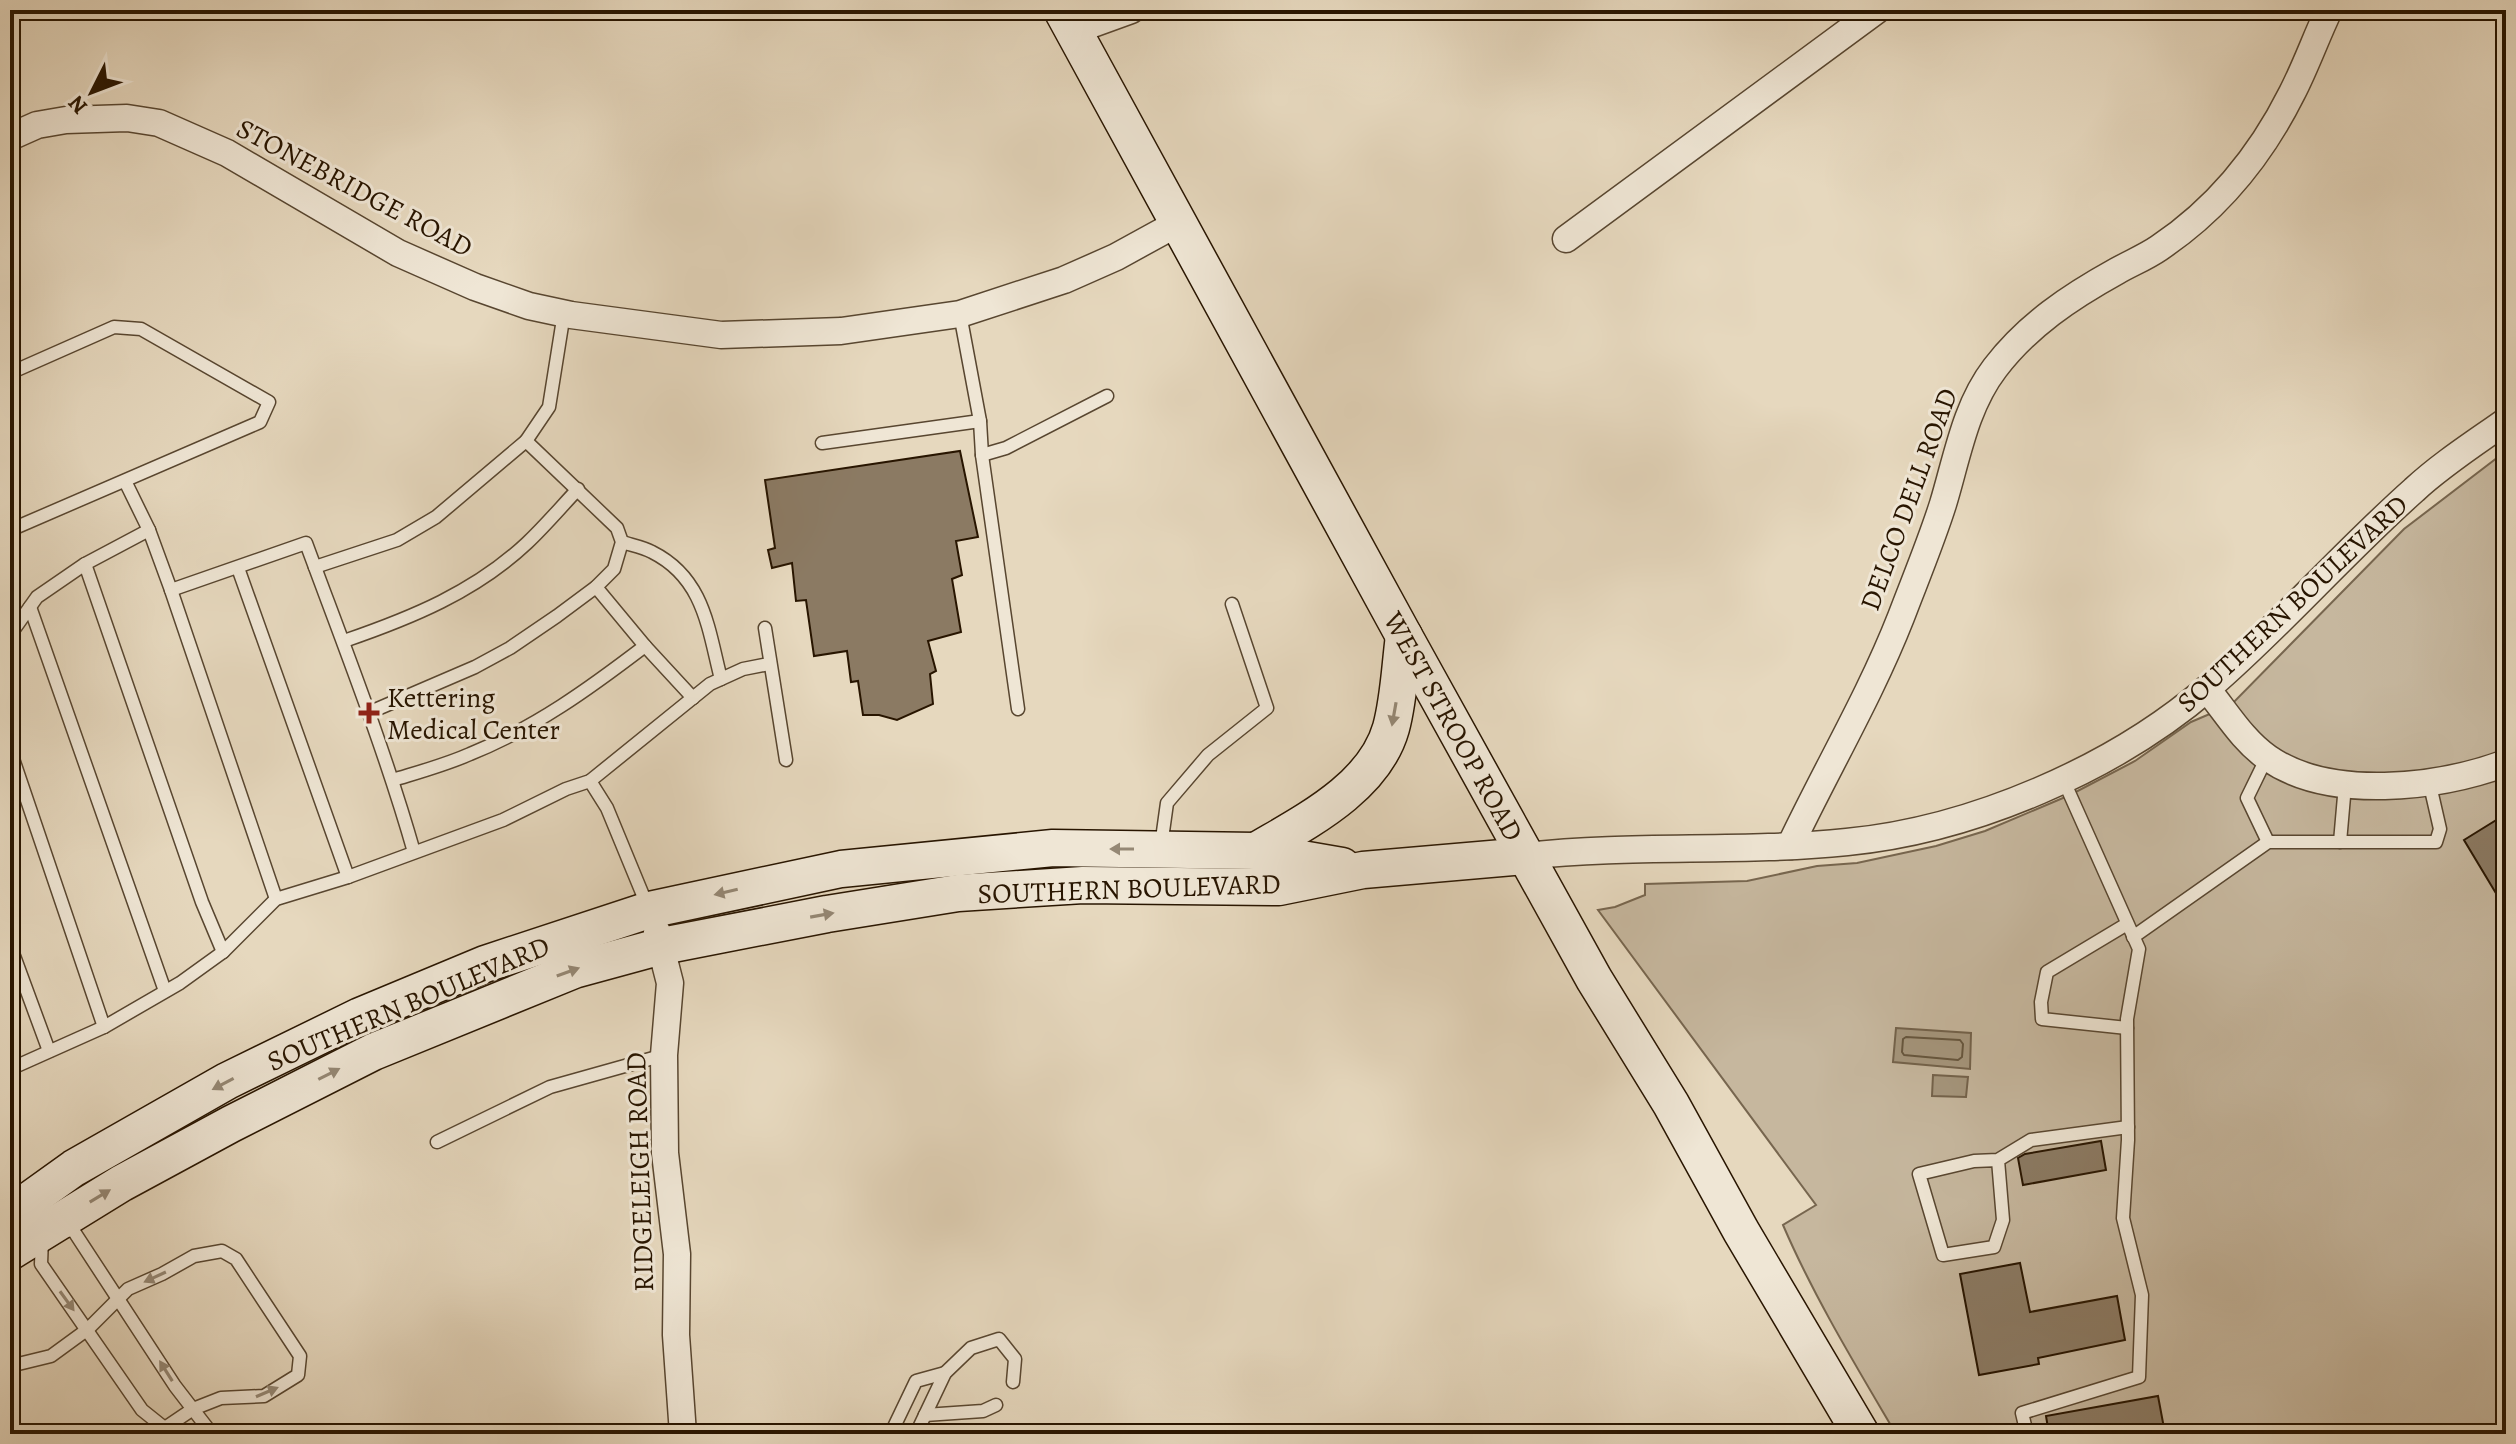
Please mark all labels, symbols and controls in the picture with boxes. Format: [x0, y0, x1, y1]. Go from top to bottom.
north arrow [52, 52, 132, 132]
text: N [61, 89, 94, 121]
street label: STONEBRIDGE ROAD [230, 110, 479, 266]
street label: DELCO DELL ROAD [1851, 383, 1967, 616]
street label: SOUTHERN BOULEVARD [2169, 486, 2417, 721]
street label: WEST STROOP ROAD [1374, 604, 1532, 848]
place label: Kettering Medical Center [387, 679, 560, 749]
one-way arrow [1387, 701, 1399, 726]
marker: Kettering Medical Center [358, 702, 380, 724]
one-way arrow [1109, 842, 1134, 855]
street label: SOUTHERN BOULEVARD [977, 865, 1281, 913]
one-way arrow [713, 886, 738, 899]
one-way arrow [809, 908, 834, 920]
street label: SOUTHERN BOULEVARD [261, 927, 555, 1081]
one-way arrow [557, 966, 581, 978]
street label: RIDGELEIGH ROAD [617, 1052, 663, 1292]
one-way arrow [318, 1067, 341, 1081]
one-way arrow [211, 1077, 234, 1090]
one-way arrow [89, 1190, 111, 1204]
one-way arrow [143, 1270, 166, 1284]
one-way arrow [59, 1291, 75, 1311]
one-way arrow [158, 1361, 173, 1382]
one-way arrow [256, 1385, 279, 1398]

